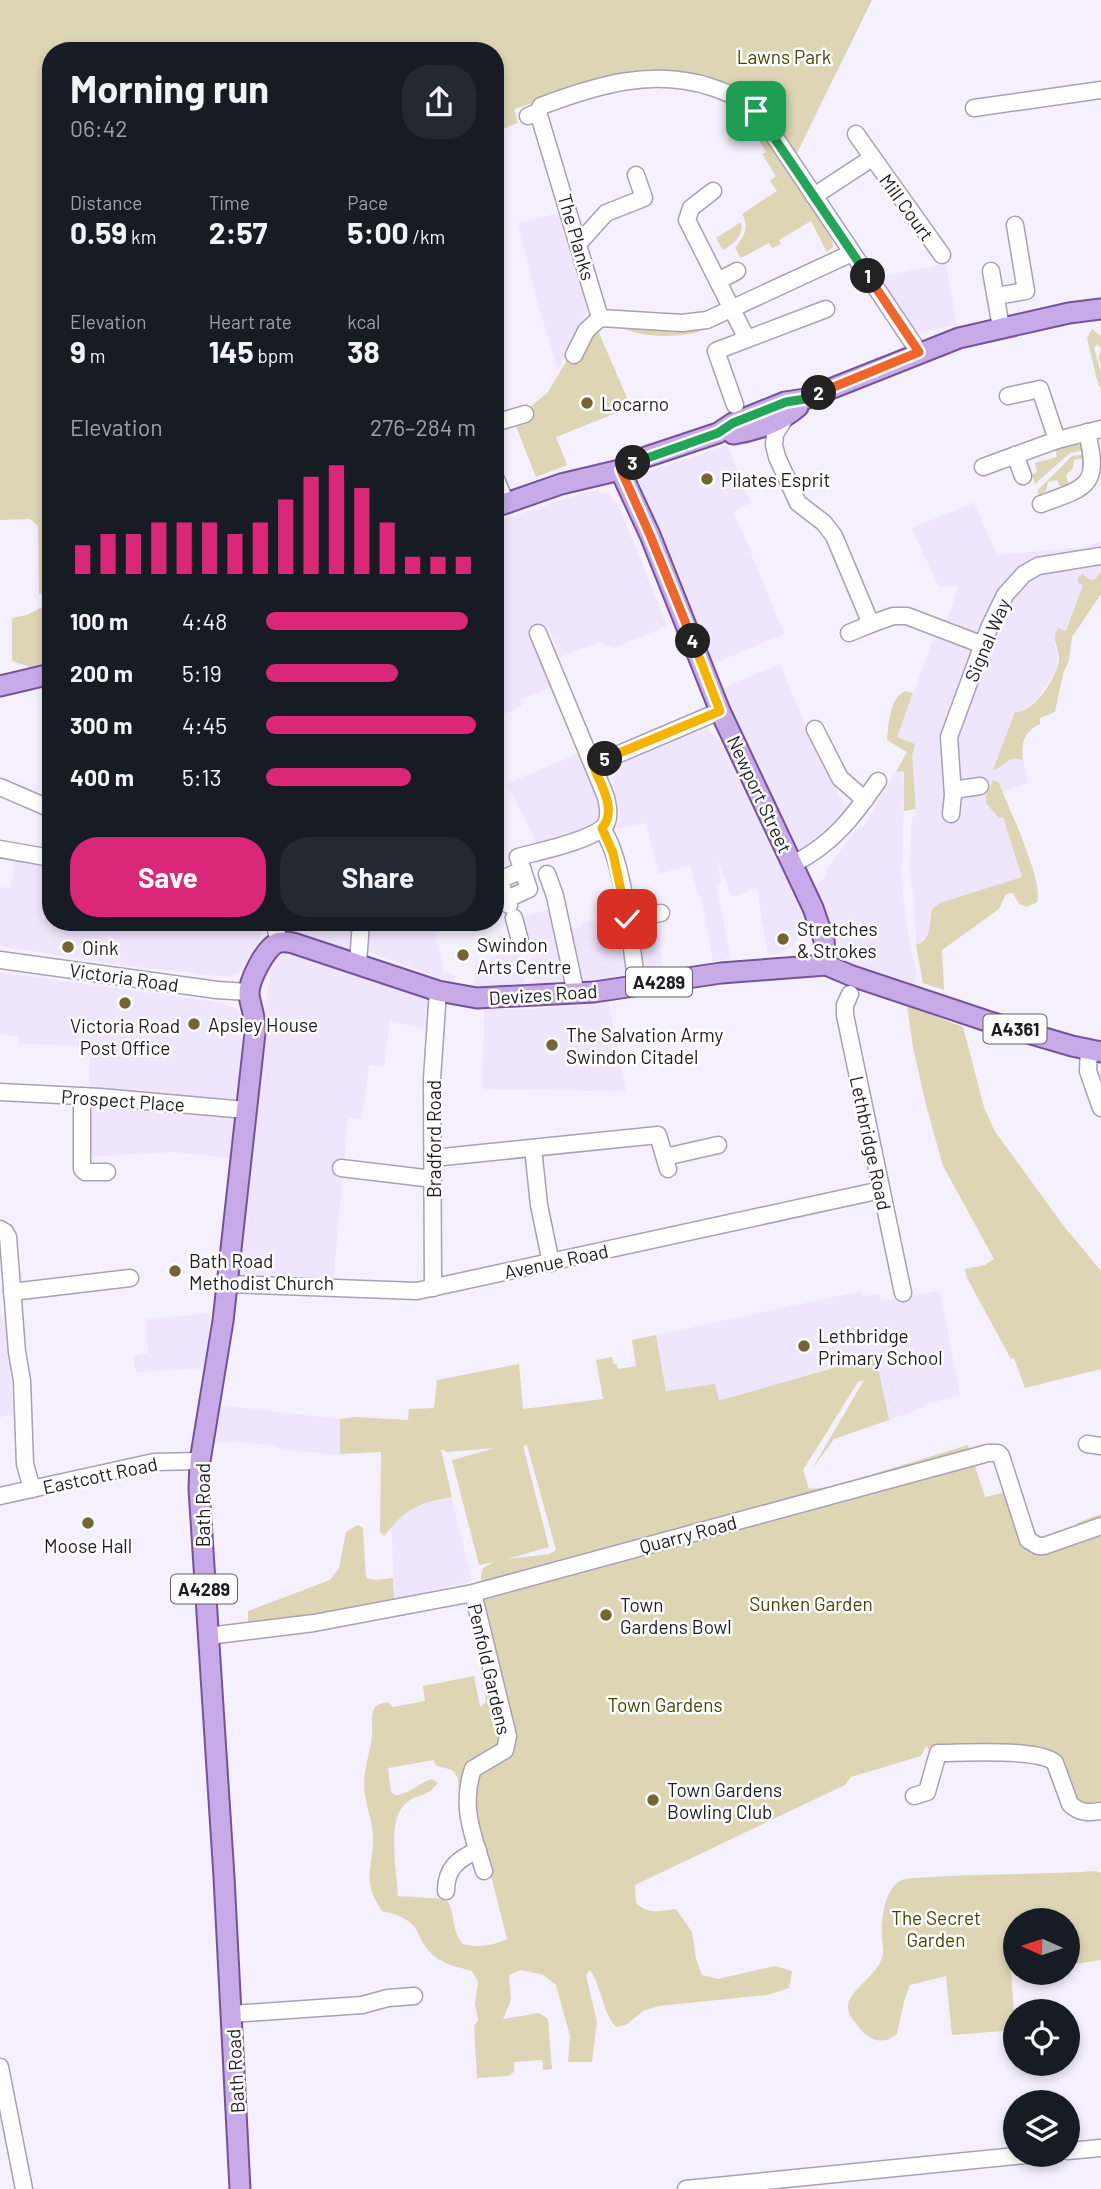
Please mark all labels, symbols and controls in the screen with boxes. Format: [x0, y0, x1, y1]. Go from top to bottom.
park label: Lawns Park [737, 45, 831, 68]
text: Morning run [70, 65, 269, 111]
button: share [402, 65, 476, 139]
pin [726, 81, 786, 141]
icon: arrive [737, 92, 775, 130]
text: 06:42 [70, 114, 128, 142]
street label: Mill Court [875, 169, 939, 245]
text: Distance [70, 191, 142, 214]
text: Time [209, 191, 250, 214]
text: Pace [347, 191, 388, 214]
street label: The Planks [554, 191, 600, 283]
text: 0.59 [70, 214, 127, 250]
text: 2:57 [209, 214, 267, 250]
text: 5:00 [347, 214, 409, 250]
text: km [127, 225, 156, 248]
text: /km [409, 225, 445, 248]
pin: 1 [850, 258, 886, 294]
text: 1 [864, 264, 871, 287]
text: Elevation [70, 310, 147, 333]
text: Heart rate [209, 310, 292, 333]
text: kcal [347, 310, 380, 333]
text: 9 [70, 333, 86, 369]
text: 145 [209, 333, 254, 369]
text: 38 [347, 333, 380, 369]
text: m [86, 344, 105, 367]
text: bpm [254, 344, 294, 367]
pin: 2 [802, 376, 836, 410]
text: 2 [813, 381, 824, 404]
place label: Locarno [601, 392, 669, 415]
marker: Locarno [579, 395, 595, 411]
text: Elevation [70, 413, 163, 441]
text: 276–284 m [370, 413, 476, 441]
pin: 3 [616, 446, 650, 480]
text: 3 [627, 451, 638, 474]
place label: Pilates Esprit [721, 468, 830, 491]
marker: Pilates Esprit [699, 471, 715, 487]
street label: Signal Way [959, 595, 1015, 685]
text: 100 m [70, 607, 128, 635]
text: 4:48 [182, 607, 227, 635]
pin: 4 [676, 624, 710, 658]
text: 4 [687, 629, 698, 652]
text: 200 m [70, 659, 133, 687]
text: 5:19 [182, 659, 222, 687]
text: 300 m [70, 711, 132, 739]
text: 4:45 [182, 711, 227, 739]
street label: Newport Street [723, 732, 797, 856]
pin: 5 [588, 742, 622, 776]
text: 5 [599, 747, 610, 770]
text: 400 m [70, 763, 134, 791]
text: 5:13 [182, 763, 222, 791]
button: Save [70, 837, 266, 917]
button: Share [280, 837, 476, 917]
pin [597, 889, 657, 949]
icon: check [608, 900, 646, 938]
place label: Stretches & Strokes [797, 917, 878, 962]
marker: Stretches & Strokes [775, 931, 791, 947]
place label: Swindon Arts Centre [477, 933, 571, 978]
place label: Oink [82, 936, 118, 959]
marker: Oink [60, 939, 76, 955]
marker: Swindon Arts Centre [455, 947, 471, 963]
street label: Victoria Road [68, 958, 180, 996]
road number: A4289 [626, 967, 692, 996]
street label: Devizes Road [488, 979, 598, 1009]
marker: Victoria Road Post Office [117, 995, 133, 1011]
place label: Apsley House [208, 1013, 318, 1036]
place label: Victoria Road Post Office [70, 1014, 180, 1059]
road number: A4361 [984, 1014, 1046, 1044]
marker: Apsley House [186, 1016, 202, 1032]
place label: The Salvation Army Swindon Citadel [566, 1023, 724, 1068]
marker: The Salvation Army Swindon Citadel [544, 1037, 560, 1053]
street label: Lethbridge Road [846, 1074, 896, 1212]
street label: Bradford Road [422, 1080, 445, 1198]
street label: Prospect Place [60, 1084, 186, 1116]
street label: Avenue Road [502, 1239, 610, 1283]
place label: Bath Road Methodist Church [189, 1249, 334, 1294]
marker: Bath Road Methodist Church [167, 1263, 183, 1279]
place label: Lethbridge Primary School [818, 1324, 943, 1369]
marker: Lethbridge Primary School [796, 1338, 812, 1354]
street label: Eastcott Road [41, 1452, 159, 1498]
street label: Bath Road [191, 1463, 214, 1547]
street label: Quarry Road [637, 1510, 739, 1558]
marker: Moose Hall [80, 1515, 96, 1531]
place label: Moose Hall [44, 1534, 132, 1557]
road number: A4289 [171, 1574, 237, 1604]
park label: Sunken Garden [749, 1592, 873, 1615]
place label: Town Gardens Bowl [620, 1593, 732, 1638]
street label: Penfold Gardens [464, 1601, 516, 1737]
marker: Town Gardens Bowl [598, 1607, 614, 1623]
park label: Town Gardens [607, 1693, 723, 1716]
place label: Town Gardens Bowling Club [667, 1778, 782, 1823]
marker: Town Gardens Bowling Club [645, 1792, 661, 1808]
park label: The Secret Garden [891, 1906, 981, 1951]
north arrow [1003, 1908, 1080, 1984]
map controls [1003, 1908, 1080, 2167]
button: locate [1003, 1999, 1080, 2076]
street label: Bath Road [221, 2028, 249, 2114]
button: layers [1003, 2090, 1080, 2167]

